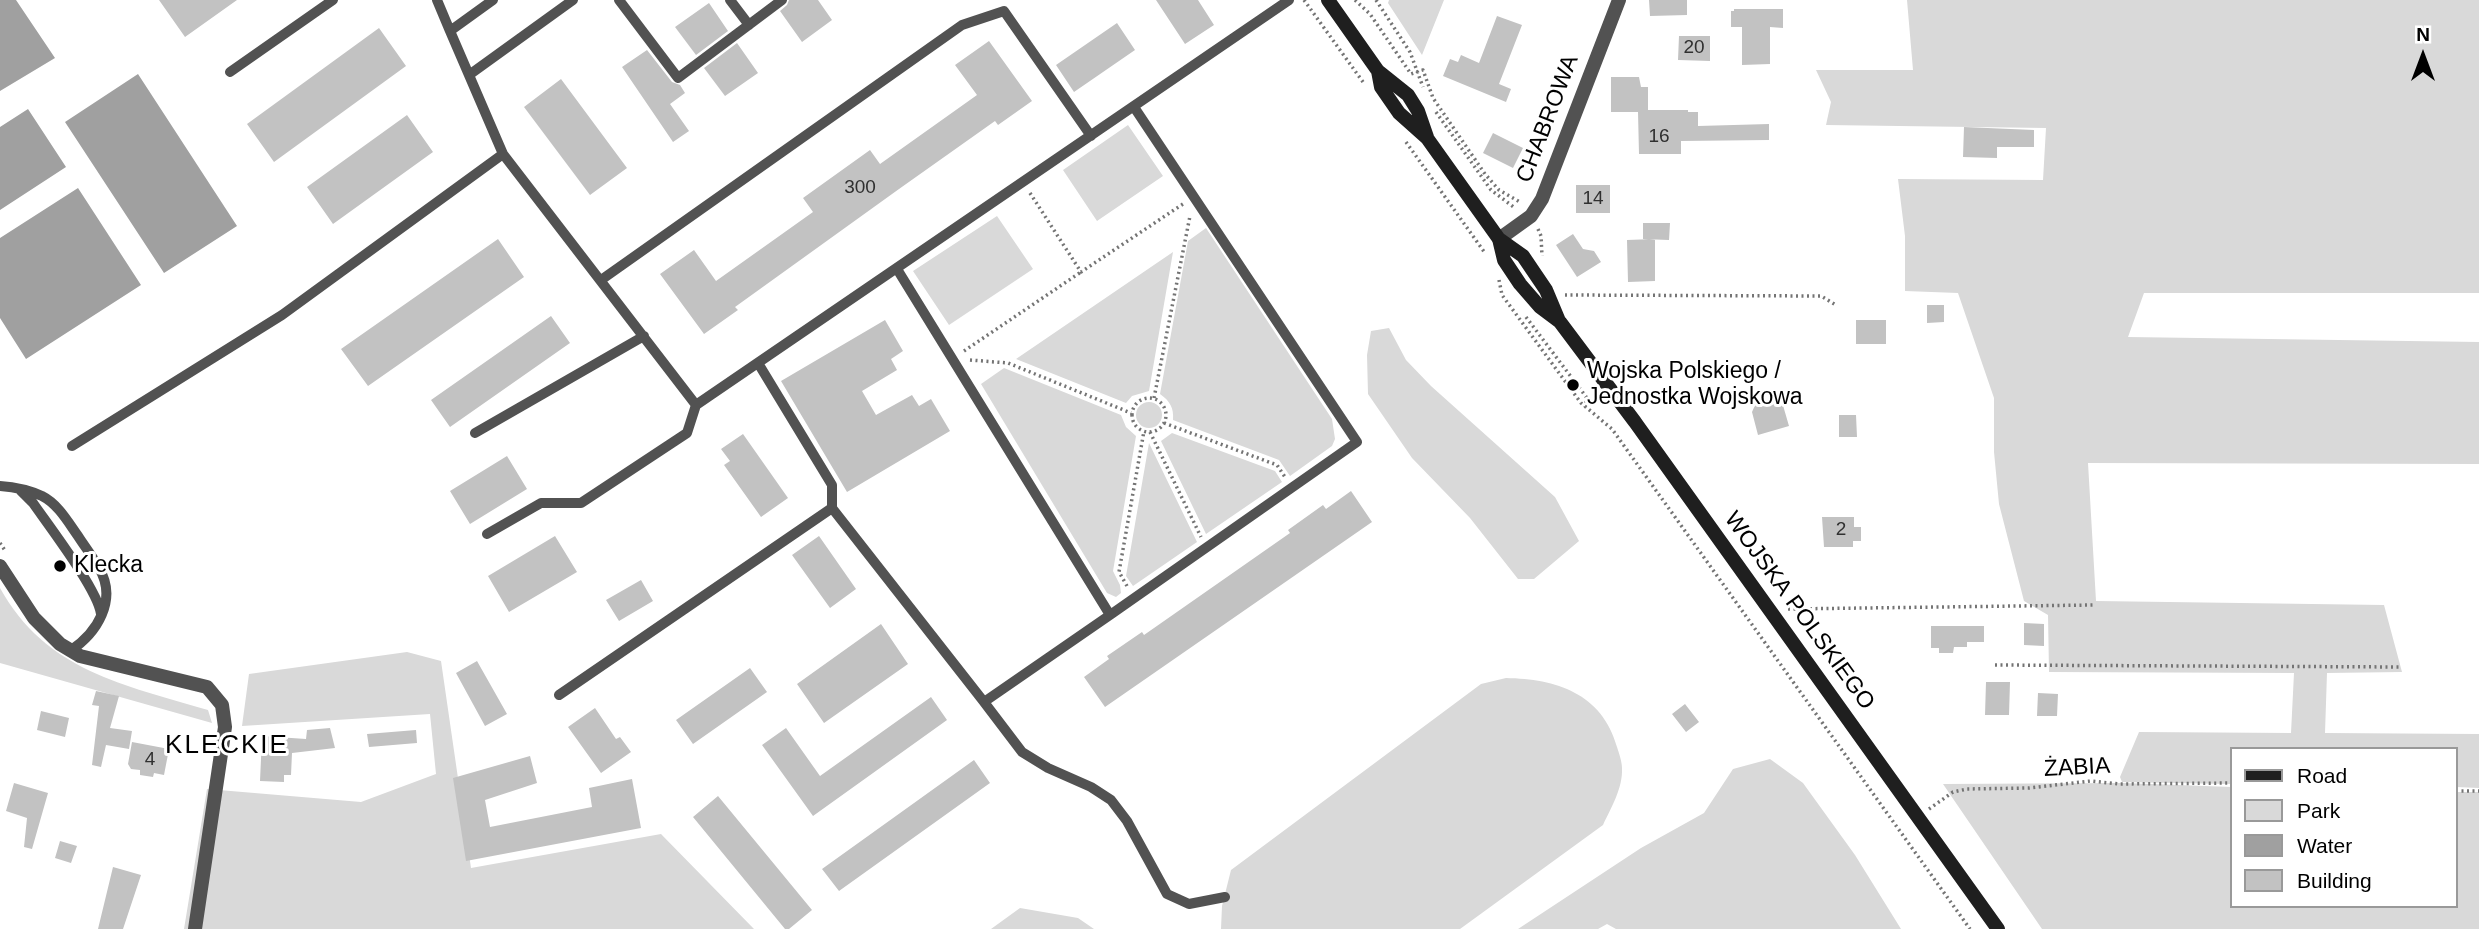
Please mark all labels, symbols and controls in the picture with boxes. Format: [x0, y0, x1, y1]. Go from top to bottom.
north arrow [2388, 21, 2458, 91]
text: N [2416, 24, 2430, 45]
house number: 20 [1683, 37, 1705, 59]
street label: CHABROWA [1511, 51, 1585, 187]
house number: 16 [1648, 126, 1670, 148]
house number: 300 [844, 177, 876, 199]
house number: 14 [1582, 188, 1604, 210]
place label: Wojska Polskiego / Jednostka Wojskowa [1587, 358, 1803, 412]
marker: Wojska Polskiego / Jednostka Wojskowa [1565, 377, 1581, 393]
street label: WOJSKA POLSKIEGO [1718, 507, 1880, 715]
house number: 2 [1836, 519, 1846, 541]
place label: Klecka [74, 552, 143, 580]
marker: Klecka [52, 558, 68, 574]
district label: KLECKIE [166, 730, 288, 762]
legend [2230, 747, 2458, 908]
house number: 4 [145, 749, 155, 771]
street label: ŻABIA [2043, 752, 2111, 784]
text: Road [2297, 764, 2347, 787]
text: Park [2297, 799, 2340, 822]
text: Water [2297, 834, 2352, 857]
text: Building [2297, 869, 2372, 892]

